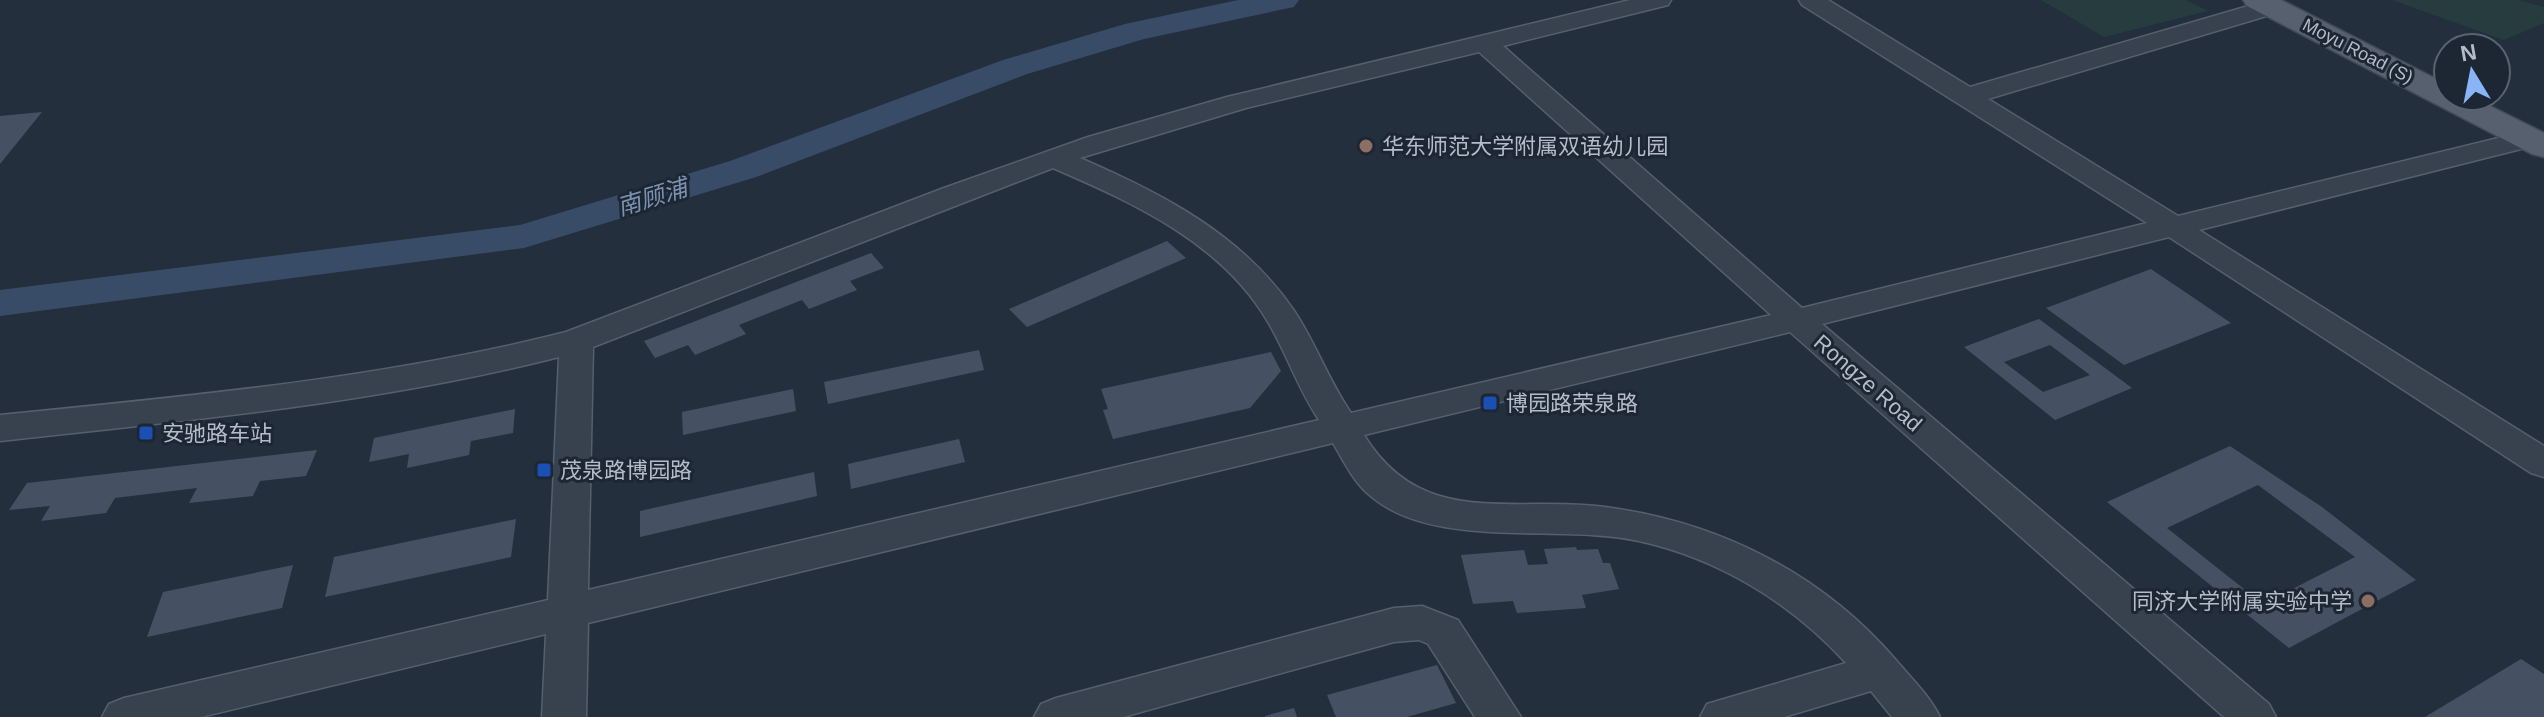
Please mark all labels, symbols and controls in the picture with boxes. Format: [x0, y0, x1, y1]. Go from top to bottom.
street label: Moyu Road (S) [2300, 15, 2416, 87]
north arrow [2432, 32, 2512, 112]
text: N [2459, 39, 2479, 66]
place label: 华东师范大学附属双语幼儿园 [1382, 134, 1668, 159]
marker: 华东师范大学附属双语幼儿园 [1357, 137, 1375, 155]
water label: 南顾浦 [614, 172, 694, 220]
street label: Rongze Road [1809, 329, 1927, 437]
place label: 博园路荣泉路 [1506, 391, 1638, 416]
marker: 博园路荣泉路 [1481, 394, 1499, 412]
place label: 安驰路车站 [162, 421, 272, 446]
marker: 安驰路车站 [137, 424, 155, 442]
place label: 茂泉路博园路 [560, 458, 692, 483]
marker: 茂泉路博园路 [535, 461, 553, 479]
place label: 同济大学附属实验中学 [2132, 589, 2352, 614]
marker: 同济大学附属实验中学 [2359, 592, 2377, 610]

